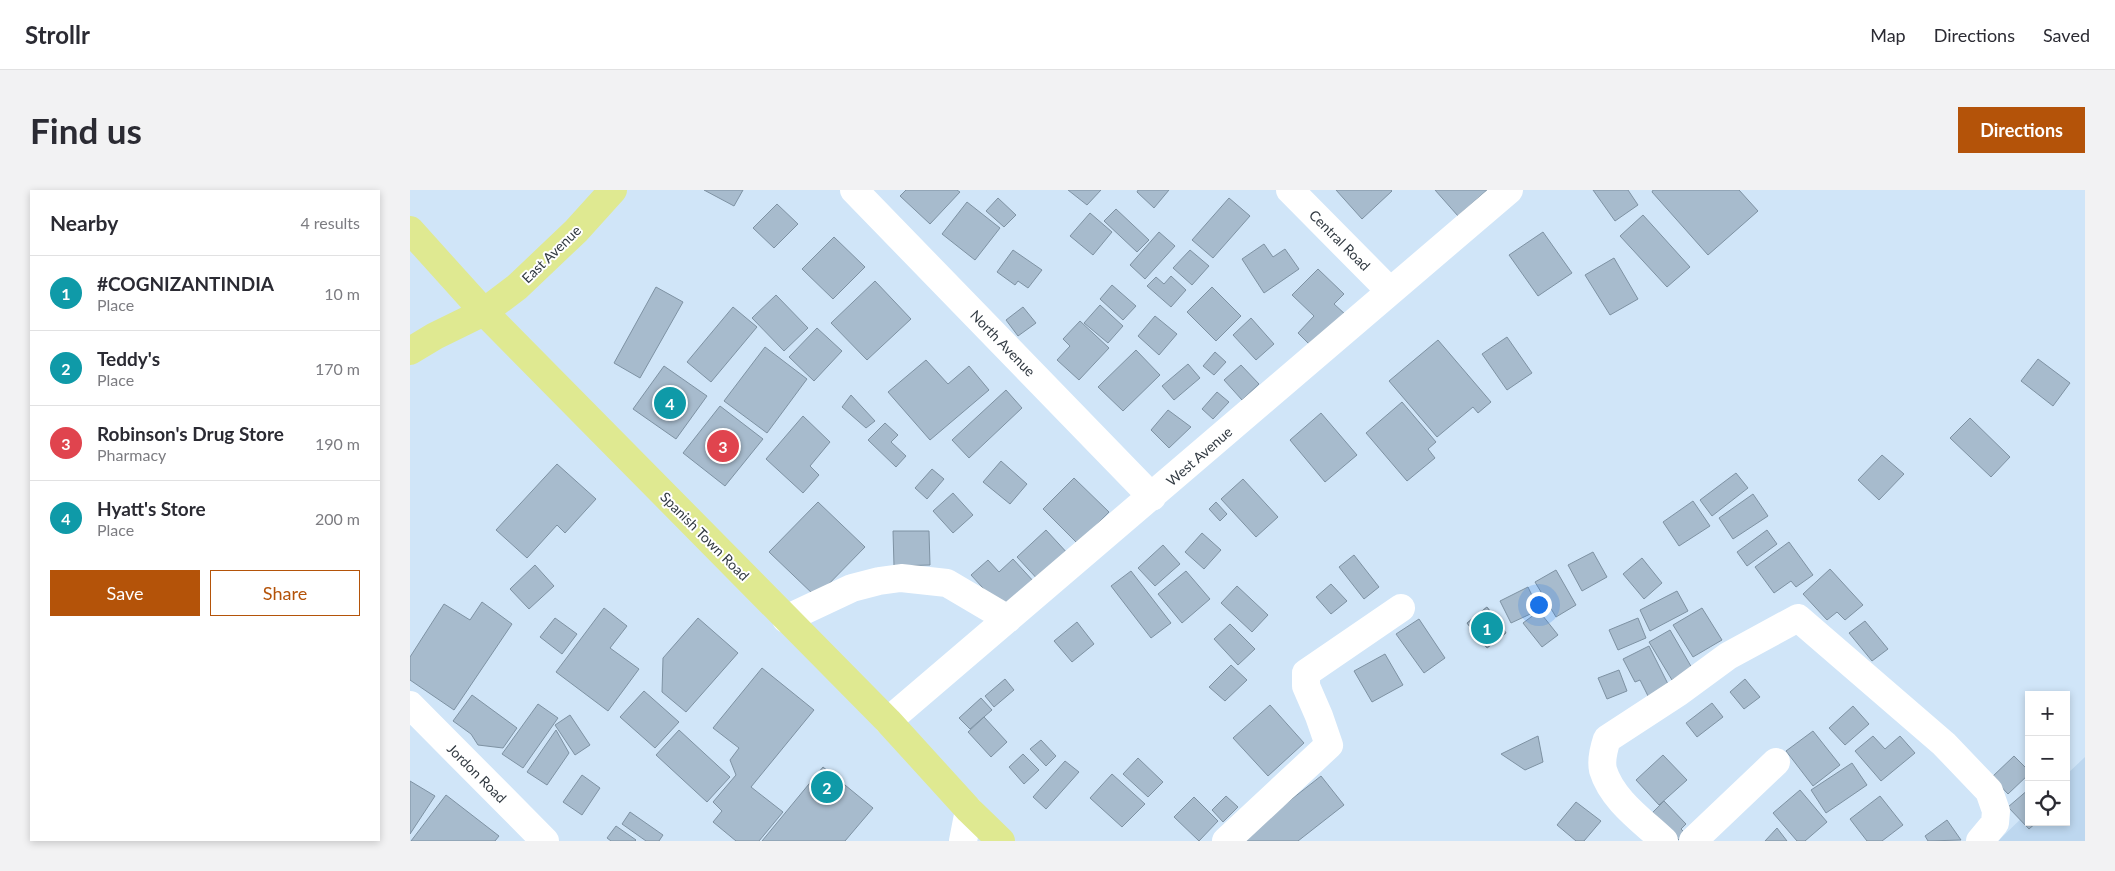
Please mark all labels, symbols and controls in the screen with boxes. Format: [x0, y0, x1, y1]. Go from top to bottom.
text: Strollr [25, 20, 90, 49]
text: Map [1870, 24, 1906, 46]
text: Directions [1934, 24, 2015, 46]
text: Saved [2043, 24, 2090, 46]
button: Directions [1958, 107, 2085, 153]
text: Find us [30, 109, 142, 151]
street label: Central Road [1306, 206, 1374, 274]
text: Nearby [50, 210, 118, 235]
text: 4 results [300, 213, 360, 232]
street label: East Avenue [518, 222, 584, 286]
text: #COGNIZANTINDIA [97, 272, 274, 295]
text: 1 [61, 284, 71, 303]
text: 10 m [324, 284, 360, 303]
text: Place [97, 295, 134, 314]
street label: North Avenue [967, 306, 1039, 380]
text: Teddy's [97, 347, 160, 370]
text: 2 [61, 359, 71, 378]
text: 170 m [315, 359, 360, 378]
text: Place [97, 370, 134, 389]
pin: 4 [654, 384, 686, 422]
text: Robinson's Drug Store [97, 422, 284, 445]
street label: West Avenue [1163, 423, 1235, 489]
pin: 3 [707, 427, 739, 465]
text: 3 [61, 434, 71, 453]
text: 190 m [315, 434, 360, 453]
text: Pharmacy [97, 445, 166, 464]
street label: Spanish Town Road [657, 488, 753, 584]
text: Hyatt's Store [97, 497, 206, 520]
text: 4 [61, 509, 71, 528]
text: 200 m [315, 509, 360, 528]
text: Place [97, 520, 134, 539]
button: Save [50, 570, 200, 616]
button: Share [210, 570, 360, 616]
your location [1526, 592, 1552, 618]
pin: 1 [1471, 609, 1503, 647]
map controls [2025, 691, 2070, 826]
button: + [2025, 691, 2070, 736]
button: − [2025, 736, 2070, 781]
street label: Jordon Road [444, 740, 510, 806]
pin: 2 [811, 768, 843, 806]
button: locate [2025, 781, 2070, 826]

